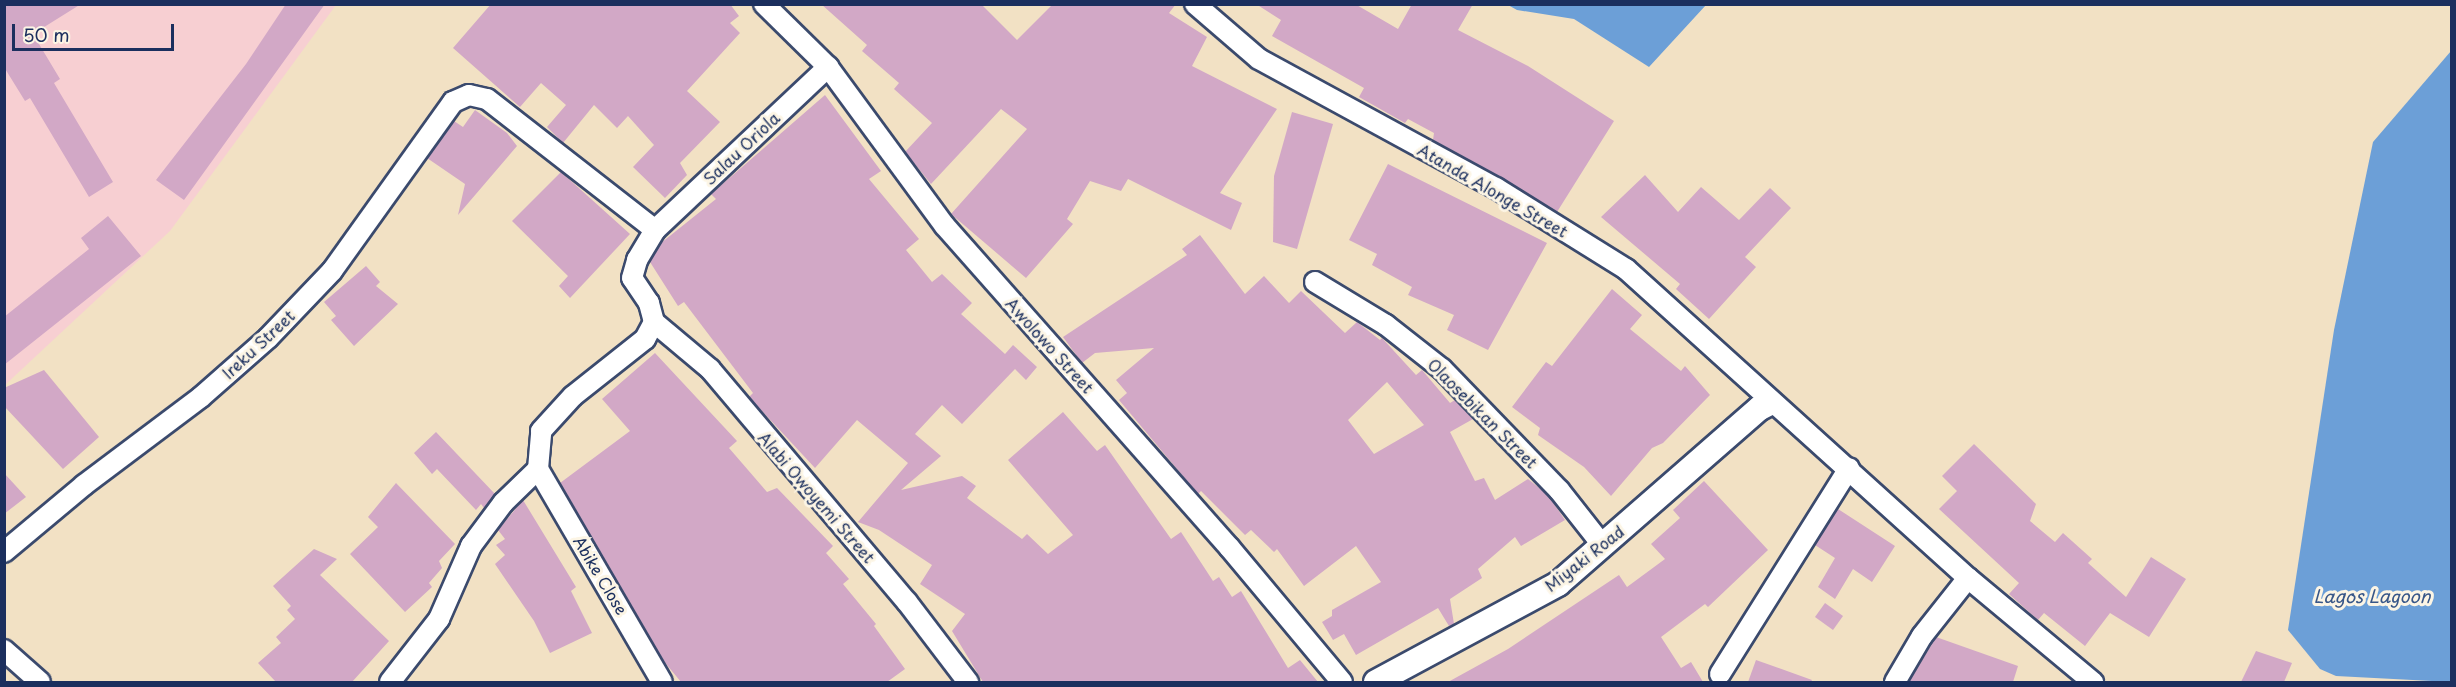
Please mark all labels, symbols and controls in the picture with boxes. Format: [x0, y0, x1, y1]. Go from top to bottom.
scale bar [15, 12, 177, 50]
text: 50 m [23, 21, 70, 48]
street label: Salau Oriola [699, 108, 783, 188]
street label: Atanda Alonge Street [1415, 139, 1571, 241]
street label: Awolowo Street [1002, 293, 1098, 397]
street label: Ireku Street [218, 306, 298, 382]
street label: Olaosebikan Street [1424, 354, 1542, 472]
street label: Alabi Owoyemi Street [755, 427, 879, 567]
street label: Miyaki Road [1540, 521, 1628, 595]
street label: Abike Close [570, 532, 632, 618]
water label: Lagos Lagoon [2314, 585, 2430, 607]

